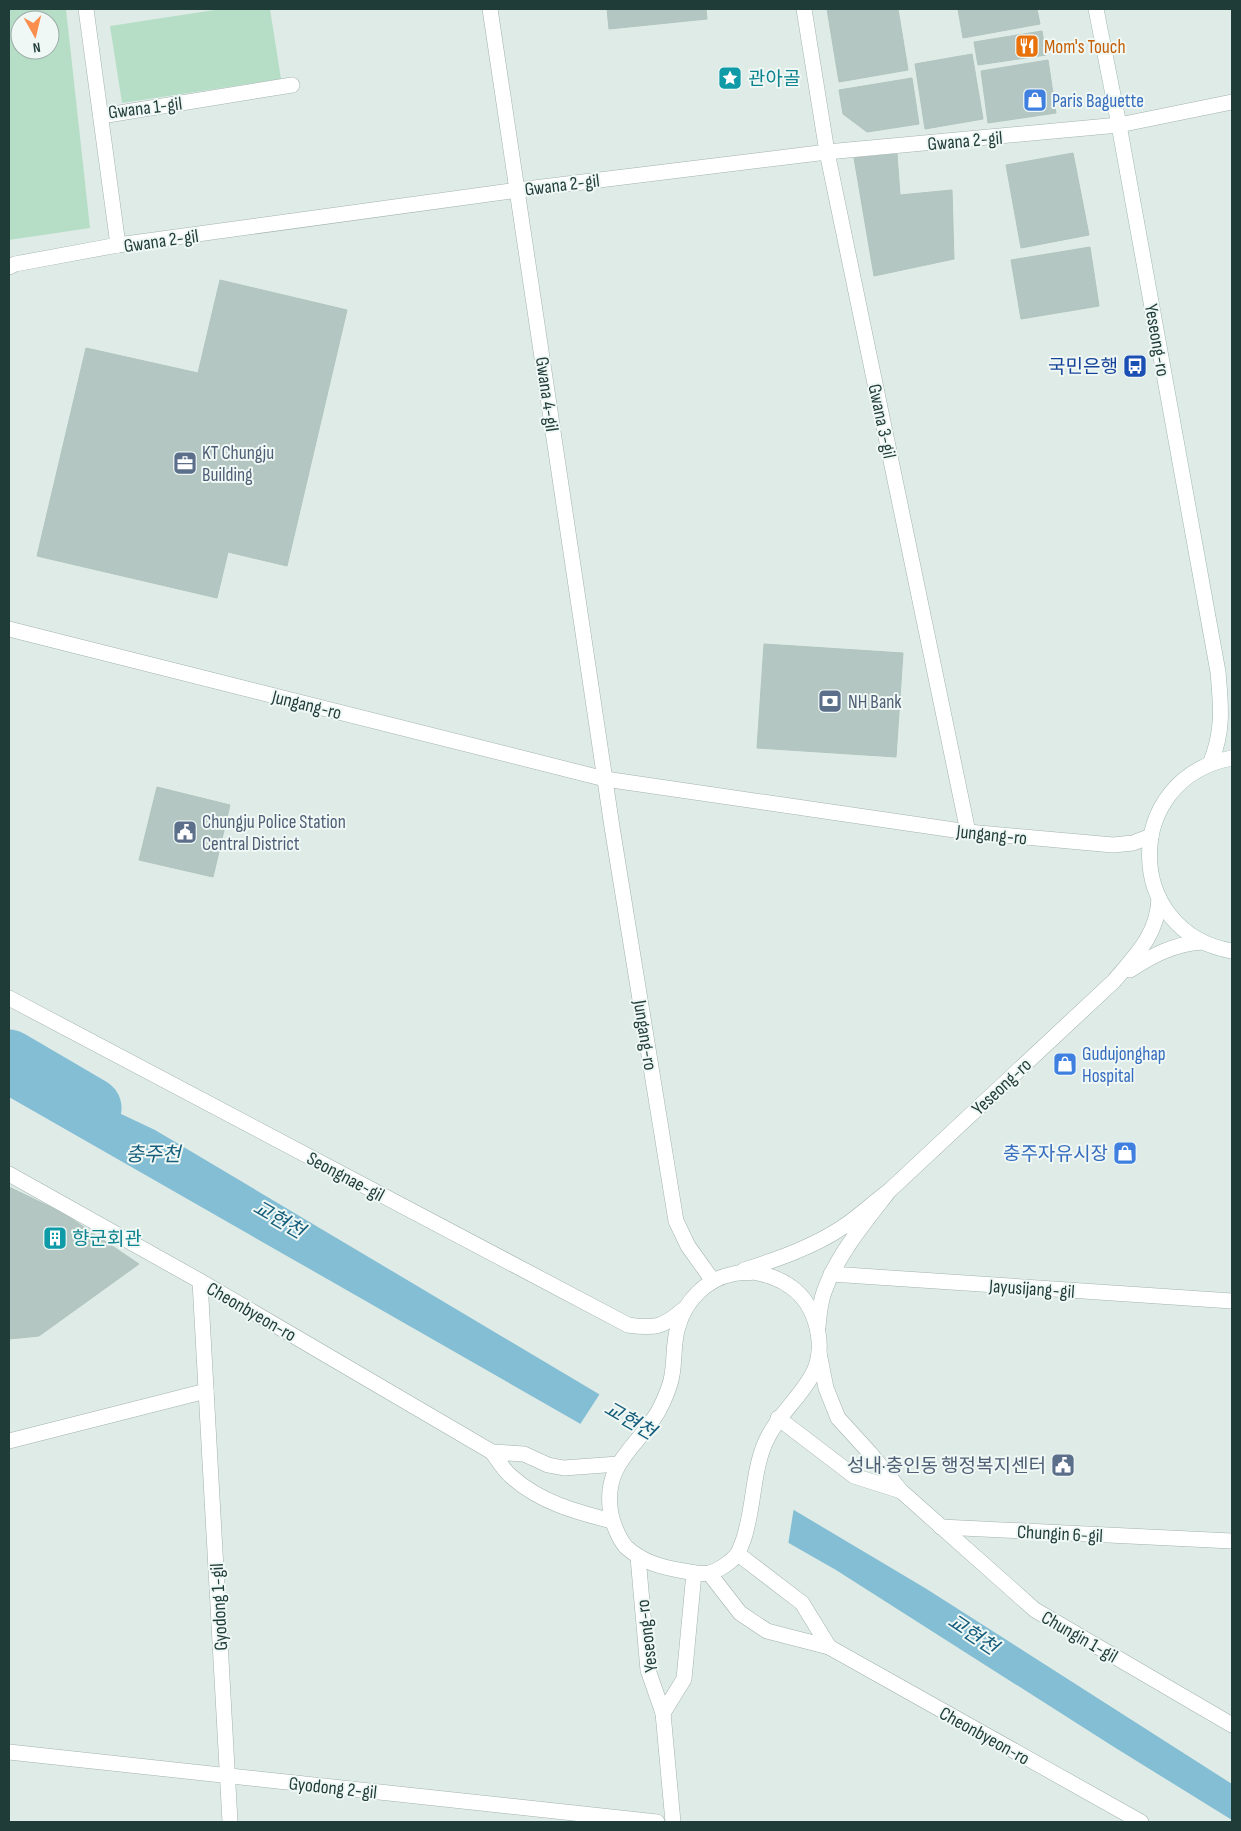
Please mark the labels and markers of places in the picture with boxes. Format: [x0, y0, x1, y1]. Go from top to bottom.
restaurant icon: Mom's Touch [1014, 33, 1040, 59]
place label: Mom's Touch [1044, 36, 1126, 59]
place icon: 관아골 [717, 65, 743, 91]
place label: 관아골 [748, 68, 800, 91]
shop icon: Paris Baguette [1022, 87, 1048, 113]
place label: Paris Baguette [1052, 90, 1144, 113]
bus stop icon: 국민은행 [1122, 353, 1148, 379]
place label: 국민은행 [1048, 356, 1118, 379]
place label: KT Chungju Building [202, 442, 274, 487]
office icon: KT Chungju Building [172, 450, 198, 476]
bank icon: NH Bank [817, 688, 843, 714]
place label: NH Bank [848, 691, 902, 714]
place label: Chungju Police Station Central District [202, 811, 346, 856]
public building icon: Chungju Police Station Central District [172, 819, 198, 845]
place label: Gudujonghap Hospital [1082, 1043, 1166, 1088]
shop icon: Gudujonghap Hospital [1052, 1051, 1078, 1077]
shop icon: 충주자유시장 [1112, 1140, 1138, 1166]
place label: 충주자유시장 [1003, 1143, 1108, 1166]
building icon: 향군회관 [42, 1225, 68, 1251]
place label: 향군회관 [72, 1228, 142, 1251]
public building icon: 성내·충인동 행정복지센터 [1050, 1452, 1076, 1478]
place label: 성내·충인동 행정복지센터 [847, 1455, 1046, 1478]

